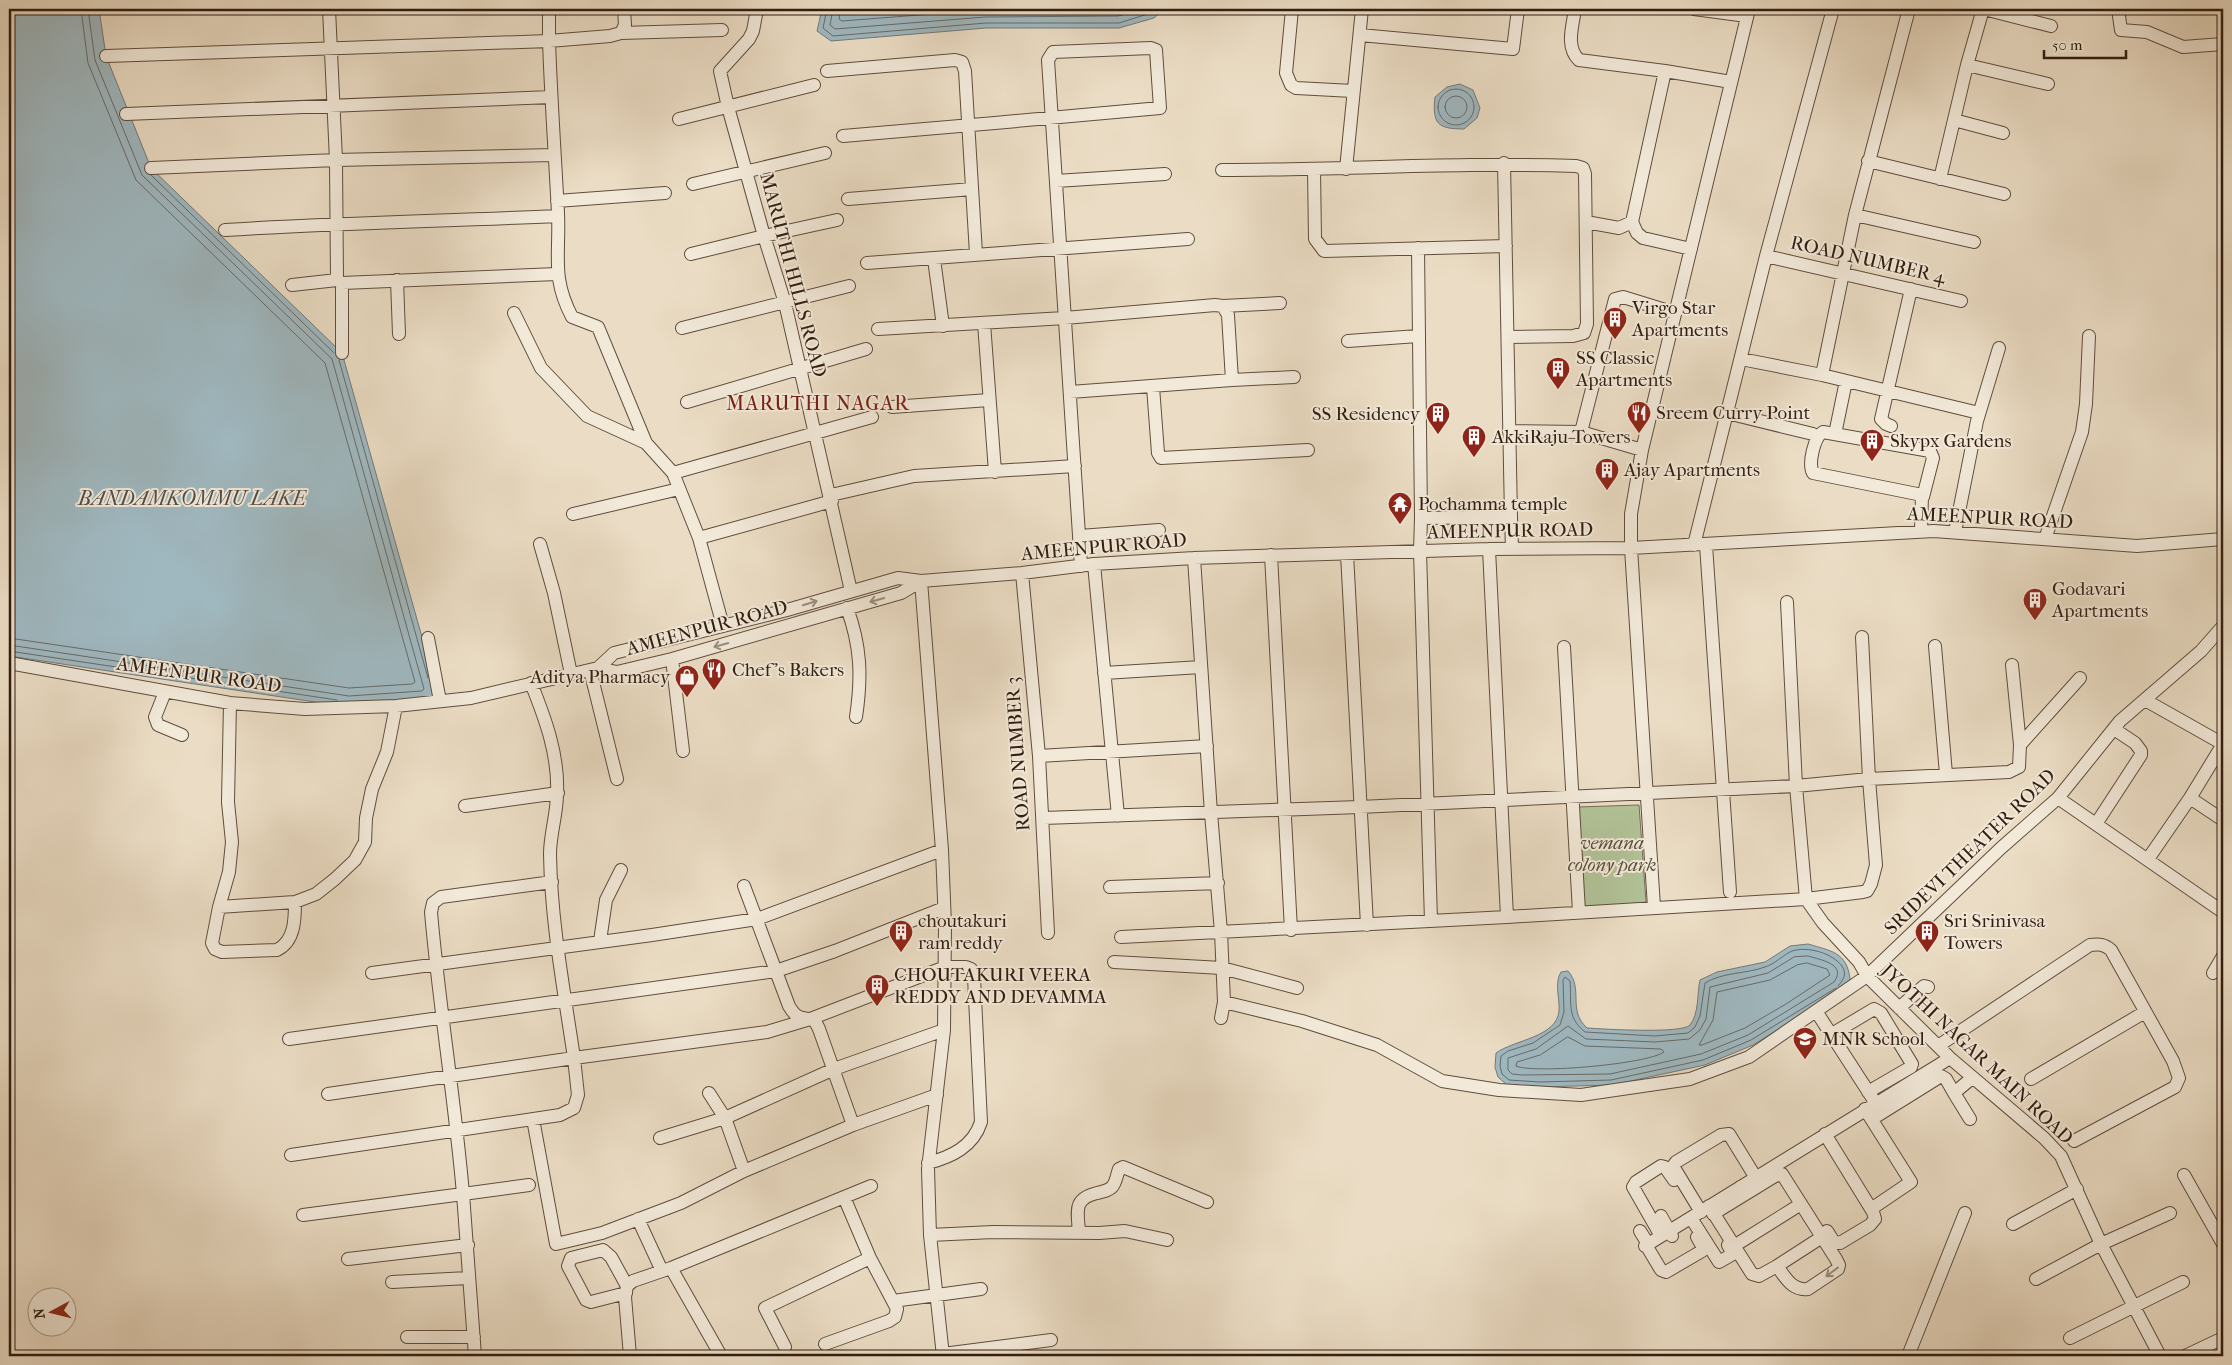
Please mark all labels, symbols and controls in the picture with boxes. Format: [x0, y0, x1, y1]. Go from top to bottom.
scale bar [2044, 28, 2127, 60]
text: 50 m [2052, 36, 2083, 54]
street label: MARUTHI HILLS ROAD [755, 170, 831, 380]
street label: ROAD NUMBER 4 [1788, 231, 1948, 289]
place label: Virgo Star Apartments [1631, 297, 1728, 341]
building icon: Virgo Star Apartments [1602, 306, 1628, 340]
place label: SS Classic Apartments [1575, 347, 1672, 391]
building icon: SS Classic Apartments [1545, 356, 1571, 390]
district label: MARUTHI NAGAR [726, 392, 910, 415]
restaurant icon: Sreem Curry Point [1626, 400, 1652, 434]
building icon: SS Residency [1425, 401, 1451, 435]
place label: Sreem Curry Point [1656, 402, 1810, 424]
place label: SS Residency [1312, 403, 1421, 425]
building icon: AkkiRaju Towers [1461, 424, 1487, 458]
place label: AkkiRaju Towers [1491, 426, 1631, 448]
building icon: Skypx Gardens [1859, 428, 1885, 462]
place label: Skypx Gardens [1890, 430, 2012, 452]
building icon: Ajay Apartments [1594, 457, 1620, 491]
place label: Ajay Apartments [1623, 459, 1760, 481]
water label: BANDAMKOMMU LAKE [77, 487, 308, 510]
temple icon: Pochamma temple [1387, 491, 1413, 525]
place label: Pochamma temple [1418, 493, 1568, 515]
street label: AMEENPUR ROAD [1905, 503, 2074, 533]
street label: AMEENPUR ROAD [1426, 519, 1593, 543]
street label: AMEENPUR ROAD [1019, 529, 1188, 565]
place label: Godavari Apartments [2051, 578, 2148, 622]
building icon: Godavari Apartments [2022, 587, 2048, 621]
street label: AMEENPUR ROAD [623, 596, 790, 660]
one-way arrow [869, 596, 885, 606]
one-way arrow [802, 598, 818, 608]
one-way arrow [713, 641, 729, 650]
street label: AMEENPUR ROAD [114, 652, 283, 697]
restaurant icon: Chef's Bakers [701, 657, 727, 691]
place label: Chef's Bakers [732, 659, 844, 681]
shop icon: Aditya Pharmacy [674, 664, 700, 698]
place label: Aditya Pharmacy [529, 666, 671, 688]
street label: ROAD NUMBER 3 [1002, 676, 1034, 832]
street label: SRIDEVI THEATER ROAD [1880, 765, 2060, 939]
park label: vemana colony park [1568, 832, 1656, 876]
place label: choutakuri ram reddy [918, 910, 1007, 954]
place label: Sri Srinivasa Towers [1944, 910, 2046, 954]
building icon: choutakuri ram reddy [888, 919, 914, 953]
building icon: Sri Srinivasa Towers [1914, 919, 1940, 953]
street label: JYOTHI NAGAR MAIN ROAD [1875, 958, 2077, 1149]
place label: CHOUTAKURI VEERA REDDY AND DEVAMMA [894, 964, 1107, 1008]
building icon: CHOUTAKURI VEERA REDDY AND DEVAMMA [864, 973, 890, 1007]
school or university icon: MNR School [1792, 1026, 1818, 1060]
place label: MNR School [1822, 1028, 1925, 1050]
one-way arrow [1825, 1267, 1839, 1277]
north arrow [28, 1288, 78, 1338]
text: N [30, 1307, 49, 1320]

